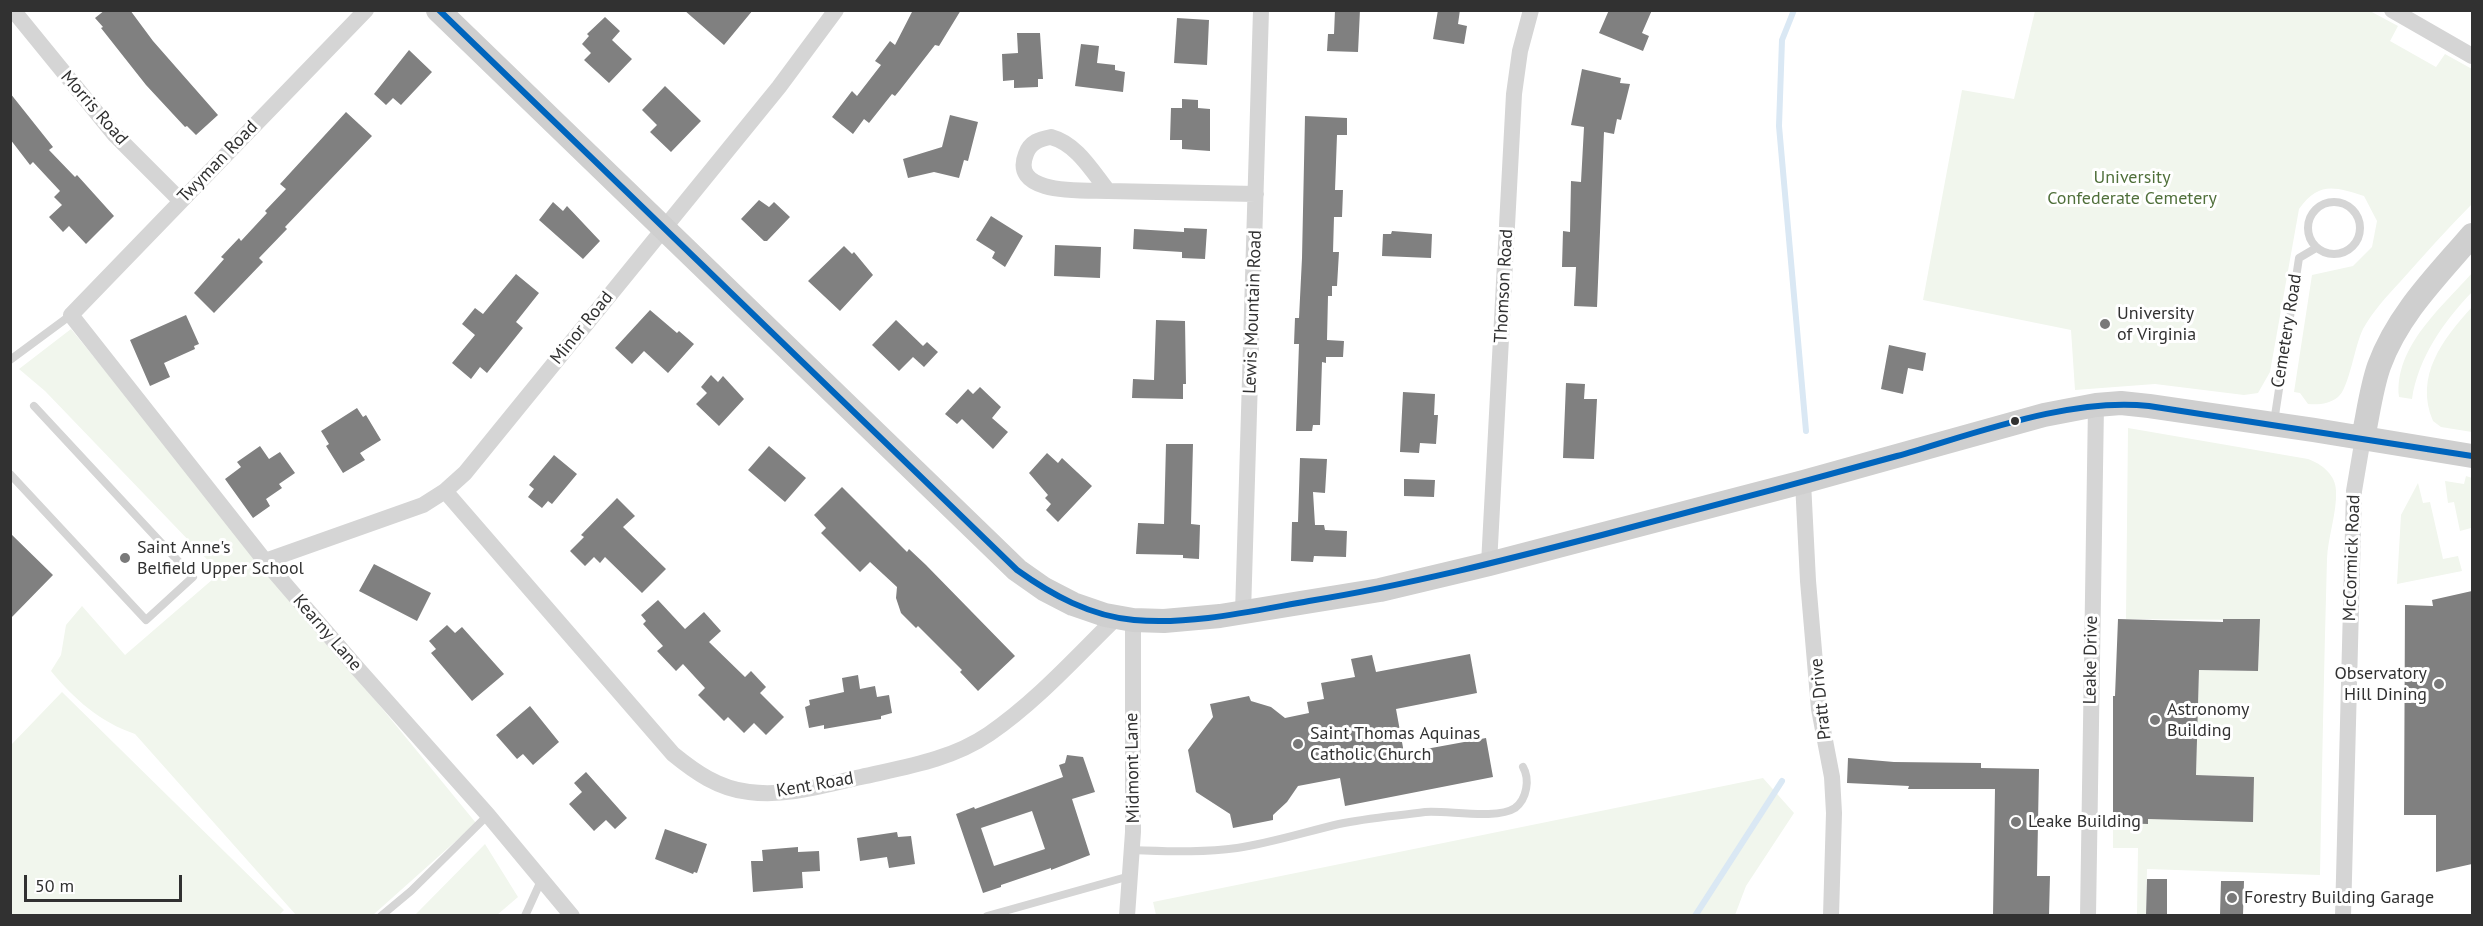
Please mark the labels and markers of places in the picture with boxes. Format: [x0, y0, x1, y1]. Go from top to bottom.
place label: University of Virginia [2117, 303, 2196, 346]
marker: University of Virginia [2098, 317, 2112, 331]
unlabelled marker [2009, 415, 2021, 427]
place label: Saint Anne's Belfield Upper School [137, 537, 304, 580]
marker: Saint Anne's Belfield Upper School [118, 551, 132, 565]
place label: Observatory Hill Dining [2334, 663, 2427, 706]
marker: Observatory Hill Dining [2432, 677, 2446, 691]
place label: Astronomy Building [2167, 699, 2249, 742]
marker: Astronomy Building [2148, 713, 2162, 727]
place label: Saint Thomas Aquinas Catholic Church [1310, 723, 1480, 766]
marker: Saint Thomas Aquinas Catholic Church [1291, 737, 1305, 751]
place label: Leake Building [2028, 811, 2141, 833]
marker: Leake Building [2009, 815, 2023, 829]
place label: Forestry Building Garage [2244, 887, 2434, 909]
marker: Forestry Building Garage [2225, 891, 2239, 905]

